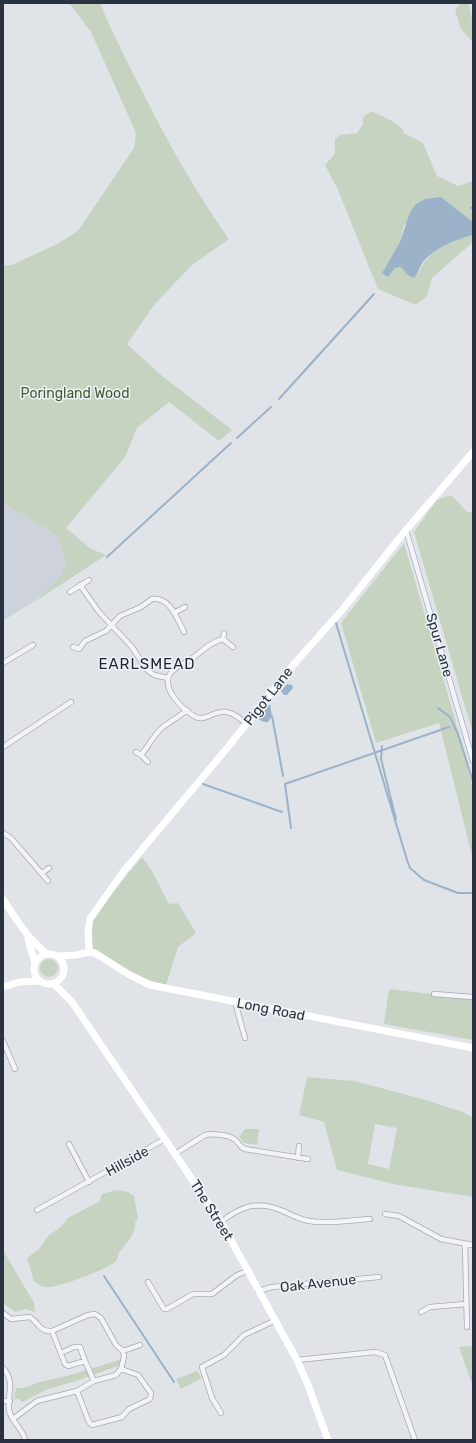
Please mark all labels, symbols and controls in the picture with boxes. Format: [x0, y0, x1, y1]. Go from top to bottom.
park label: Poringland Wood [21, 385, 129, 402]
street label: Spur Lane [422, 611, 457, 679]
district label: EARLSMEAD [98, 655, 196, 673]
street label: Pigot Lane [240, 664, 297, 729]
street label: Long Road [235, 995, 307, 1024]
street label: Hillside [103, 1143, 152, 1180]
street label: The Street [186, 1177, 237, 1244]
street label: Oak Avenue [279, 1271, 357, 1296]

